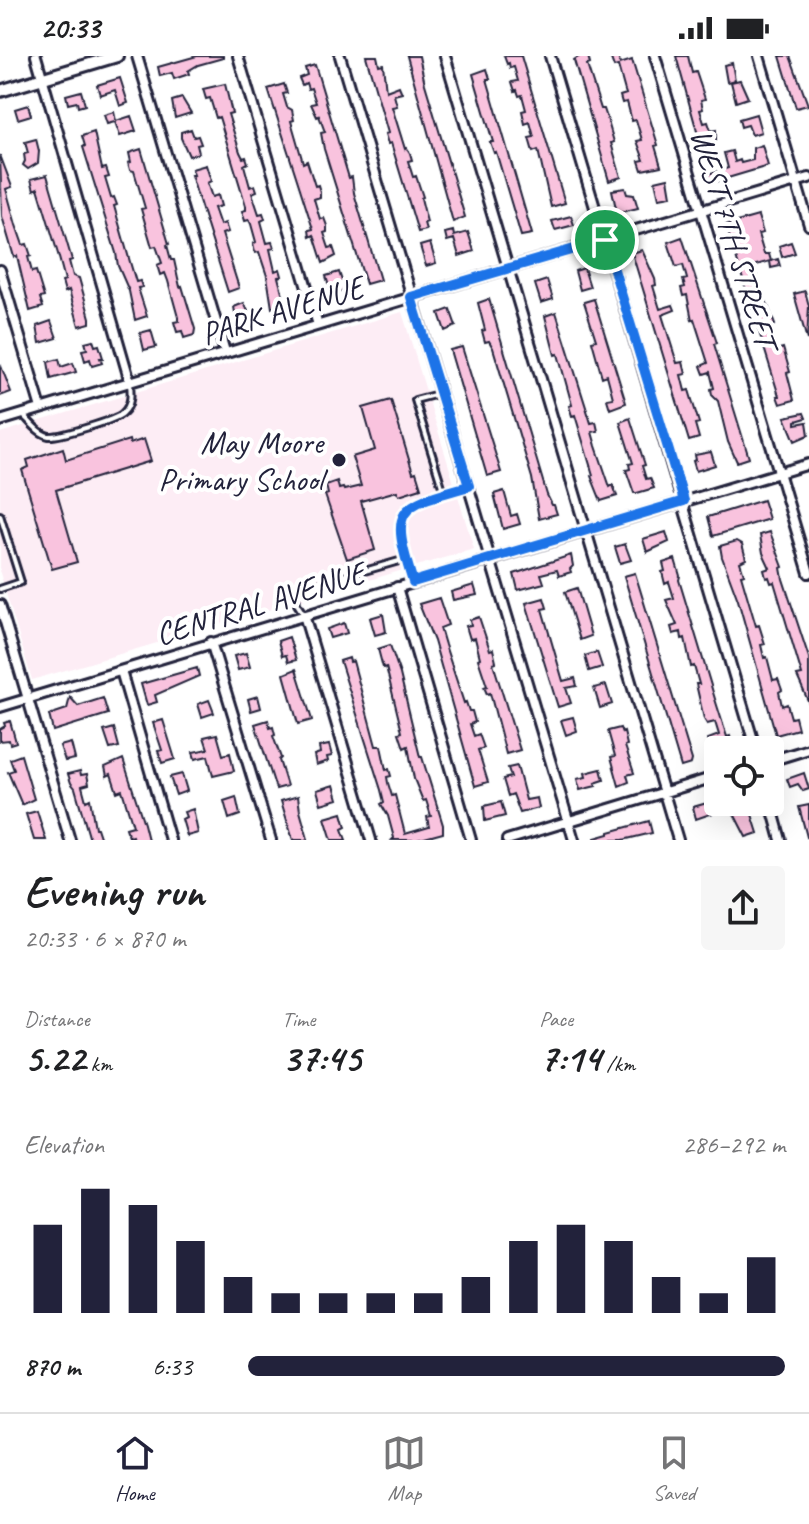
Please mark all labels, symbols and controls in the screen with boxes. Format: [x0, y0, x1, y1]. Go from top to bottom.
text: 20:33 [40, 9, 100, 47]
street label: WEST 7TH STREET [681, 124, 789, 360]
pin [571, 206, 639, 274]
icon: arrive [583, 218, 627, 262]
street label: PARK AVENUE [196, 265, 372, 355]
place label: May Moore Primary School [159, 422, 329, 500]
marker: May Moore Primary School [330, 451, 348, 469]
street label: CENTRAL AVENUE [151, 551, 374, 655]
map controls [704, 736, 784, 816]
button: locate [704, 736, 784, 816]
text: Evening run [24, 864, 204, 919]
button: share [701, 866, 785, 950]
text: 20:33 · 6 × 870 m [24, 922, 185, 955]
text: Distance [24, 1005, 90, 1033]
text: Time [282, 1005, 315, 1033]
text: Pace [539, 1005, 573, 1033]
text: 5.22 [24, 1033, 85, 1083]
text: 37:45 [282, 1033, 361, 1083]
text: 7:14 [539, 1033, 601, 1083]
text: km [85, 1050, 112, 1078]
text: /km [601, 1050, 635, 1078]
text: Elevation [24, 1128, 104, 1161]
text: 286–292 m [682, 1128, 785, 1161]
text: 870 m [24, 1350, 80, 1383]
text: 6:33 [152, 1350, 192, 1383]
tab: Home [113, 1431, 157, 1507]
tab: Map [382, 1431, 426, 1507]
tab: Saved [652, 1431, 696, 1507]

